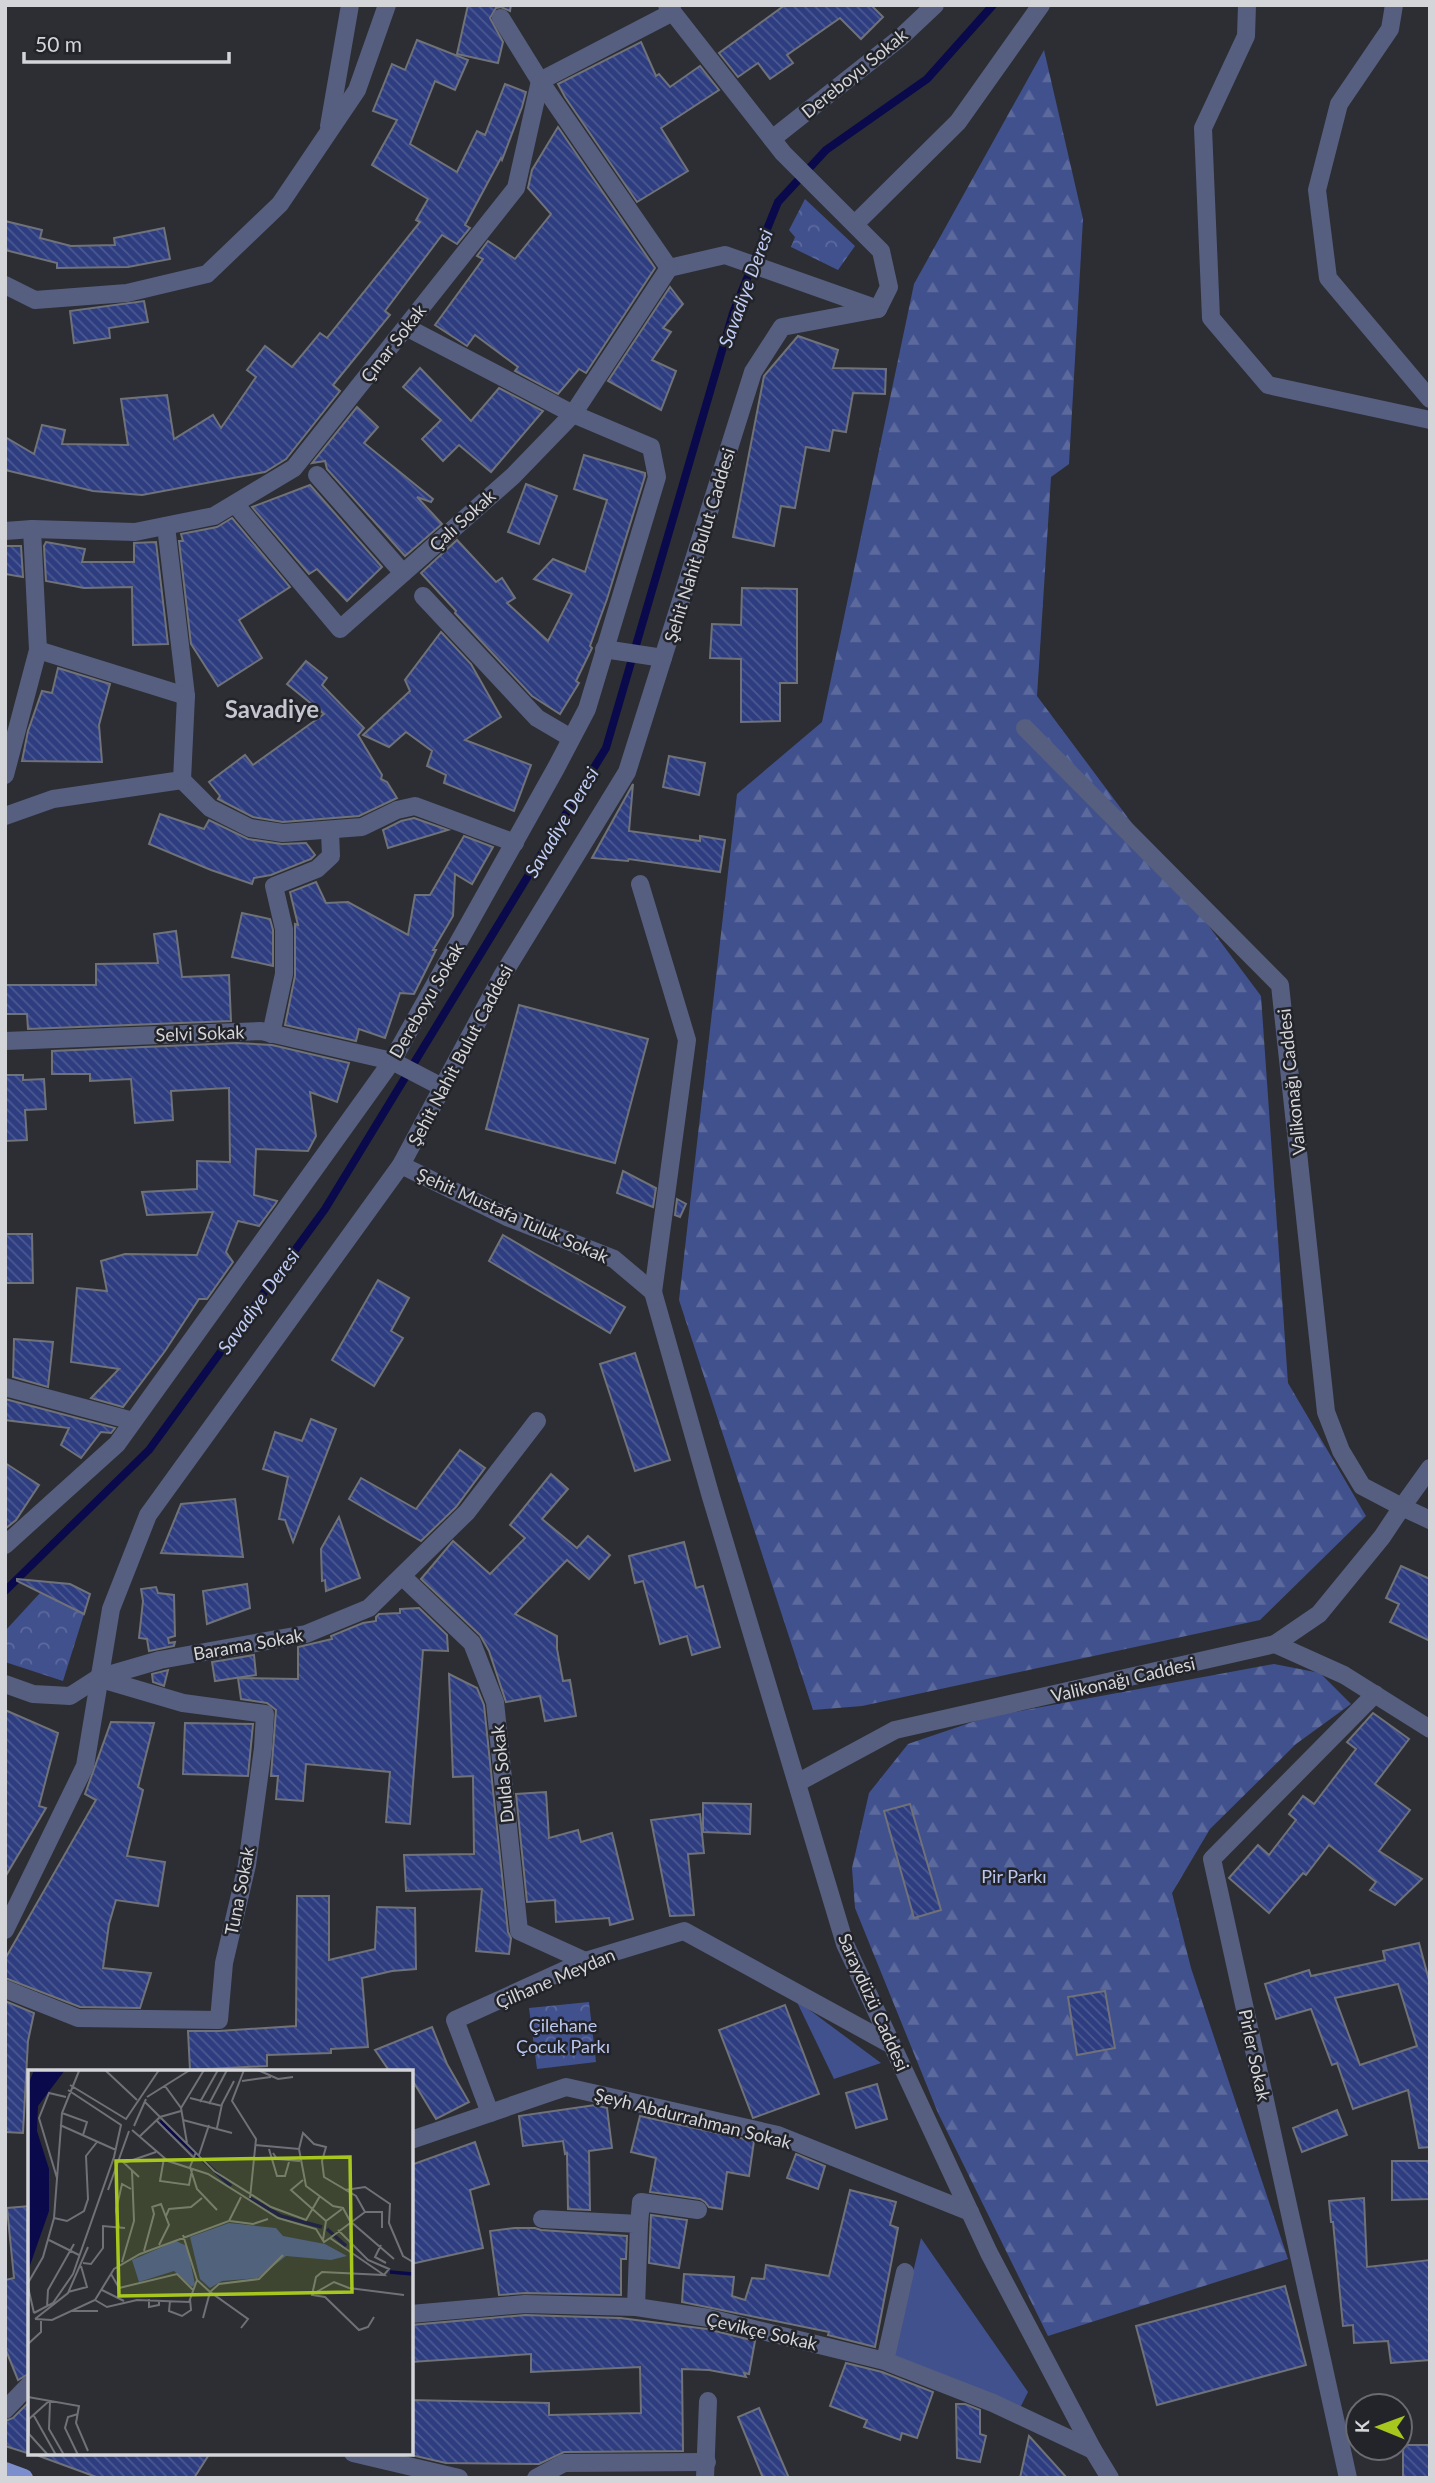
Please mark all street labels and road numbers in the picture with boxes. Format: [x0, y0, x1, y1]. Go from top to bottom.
street label: Dereboyu Sokak [797, 23, 912, 122]
street label: Çınar Sokak [356, 299, 431, 387]
street label: Şehit Nahit Bulut Caddesi [659, 445, 739, 645]
street label: Çalı Sokak [424, 484, 500, 555]
street label: Dereboyu Sokak [384, 938, 468, 1062]
street label: Şehit Nahit Bulut Caddesi [403, 961, 517, 1149]
street label: Valikonağı Caddesi [1272, 1008, 1310, 1156]
street label: Selvi Sokak [155, 1020, 246, 1046]
street label: Şehit Mustafa Tuluk Sokak [414, 1163, 613, 1268]
street label: Barama Sokak [191, 1623, 306, 1664]
street label: Valikonağı Caddesi [1049, 1652, 1197, 1706]
street label: Dulda Sokak [486, 1723, 518, 1824]
street label: Tuna Sokak [220, 1844, 259, 1937]
street label: Saraydüzü Caddesi [834, 1930, 914, 2074]
street label: Çilhane Meydan [492, 1943, 618, 2013]
street label: Pirler Sokak [1235, 2007, 1276, 2104]
street label: Şeyh Abdurrahman Sokak [592, 2083, 795, 2153]
street label: Çevikçe Sokak [704, 2308, 820, 2355]

